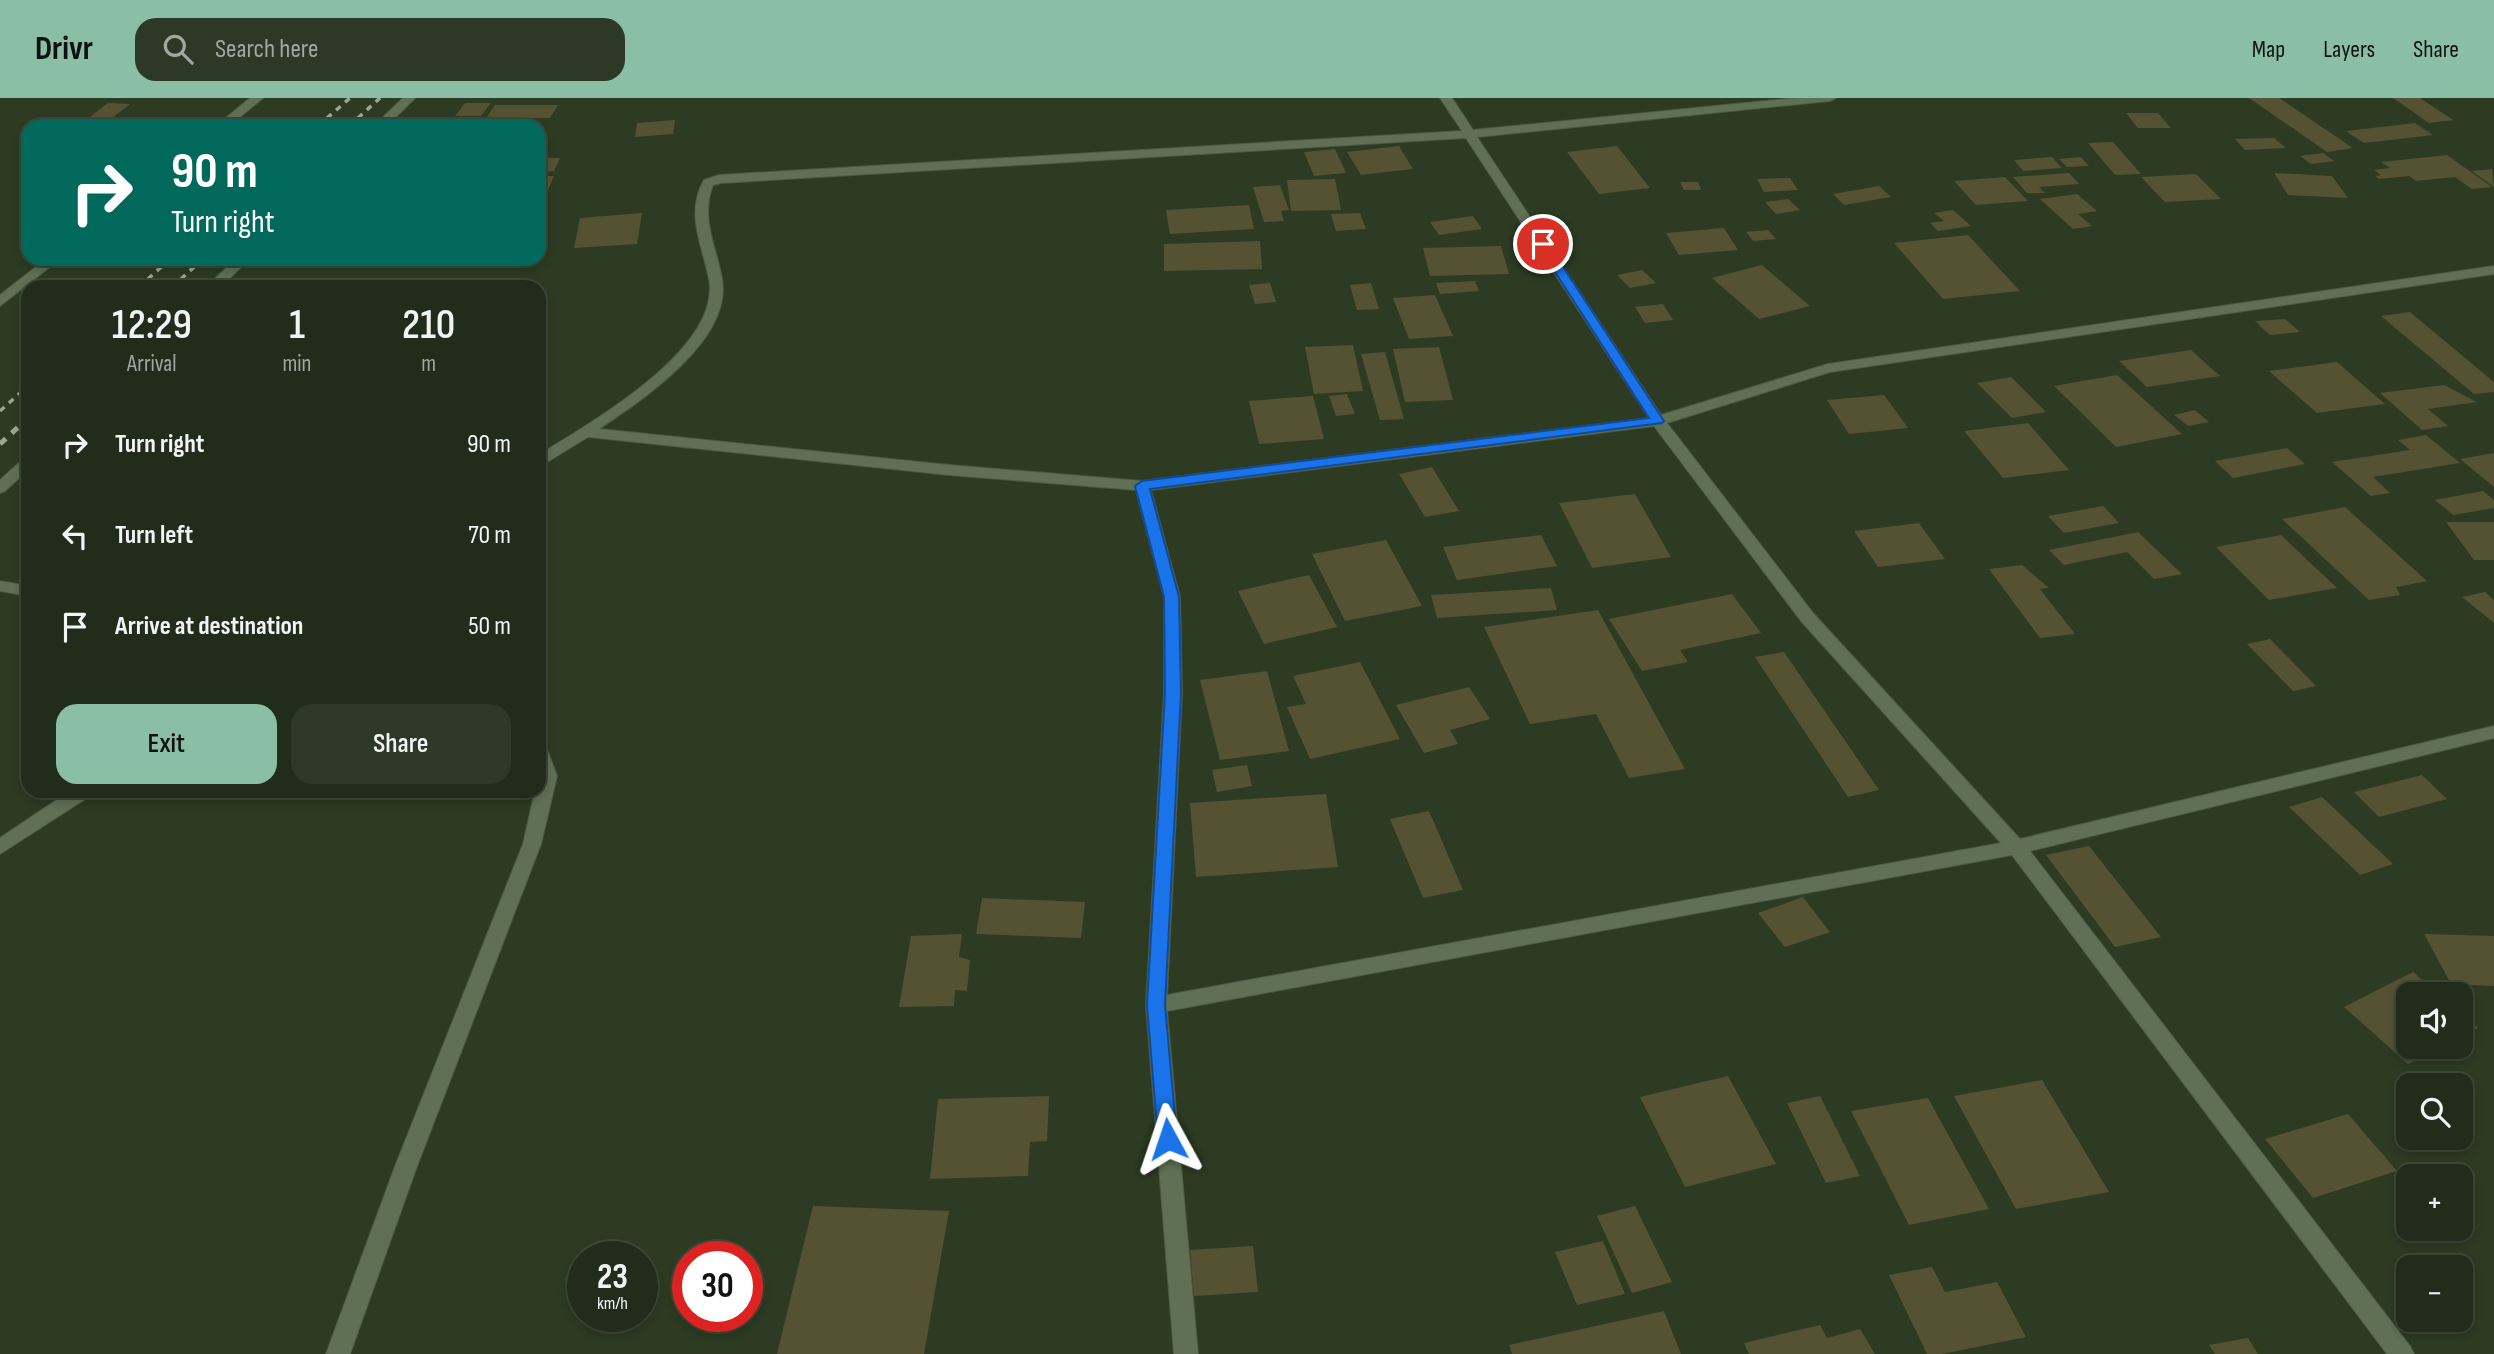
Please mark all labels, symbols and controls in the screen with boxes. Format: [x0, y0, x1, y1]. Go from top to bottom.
search box [135, 18, 625, 81]
text: Drivr [35, 29, 93, 69]
icon: search [159, 30, 197, 68]
text: Search here [215, 34, 318, 65]
text: Map [2252, 35, 2285, 64]
text: Layers [2323, 35, 2375, 64]
text: Share [2413, 35, 2459, 64]
text: 90 m [171, 143, 258, 202]
icon: right [56, 147, 147, 238]
text: Turn right [171, 203, 275, 242]
pin [1513, 214, 1573, 274]
icon: arrive [1524, 225, 1562, 263]
text: 12:29 [112, 300, 192, 351]
text: 1 [289, 300, 305, 351]
text: 210 [402, 300, 455, 351]
text: Arrival [127, 350, 177, 378]
text: min [283, 350, 311, 378]
text: m [421, 350, 436, 378]
icon: right [56, 426, 94, 464]
text: Turn right [115, 429, 204, 460]
text: 90 m [467, 429, 511, 460]
icon: left [56, 517, 94, 555]
text: Turn left [115, 520, 193, 551]
text: 70 m [468, 520, 511, 551]
icon: arrive [56, 608, 94, 646]
text: Arrive at destination [115, 611, 303, 642]
text: 50 m [468, 611, 511, 642]
button: Exit [56, 704, 277, 784]
button: Share [291, 704, 511, 784]
map controls [2396, 982, 2473, 1332]
button: sound [2396, 982, 2473, 1059]
button: search [2396, 1073, 2473, 1150]
position arrow [1131, 1102, 1205, 1176]
button: + [2396, 1164, 2473, 1241]
speed limit sign: 30 [672, 1241, 763, 1332]
button: − [2396, 1255, 2473, 1332]
text: 23 [597, 1256, 628, 1299]
text: km/h [597, 1293, 628, 1314]

